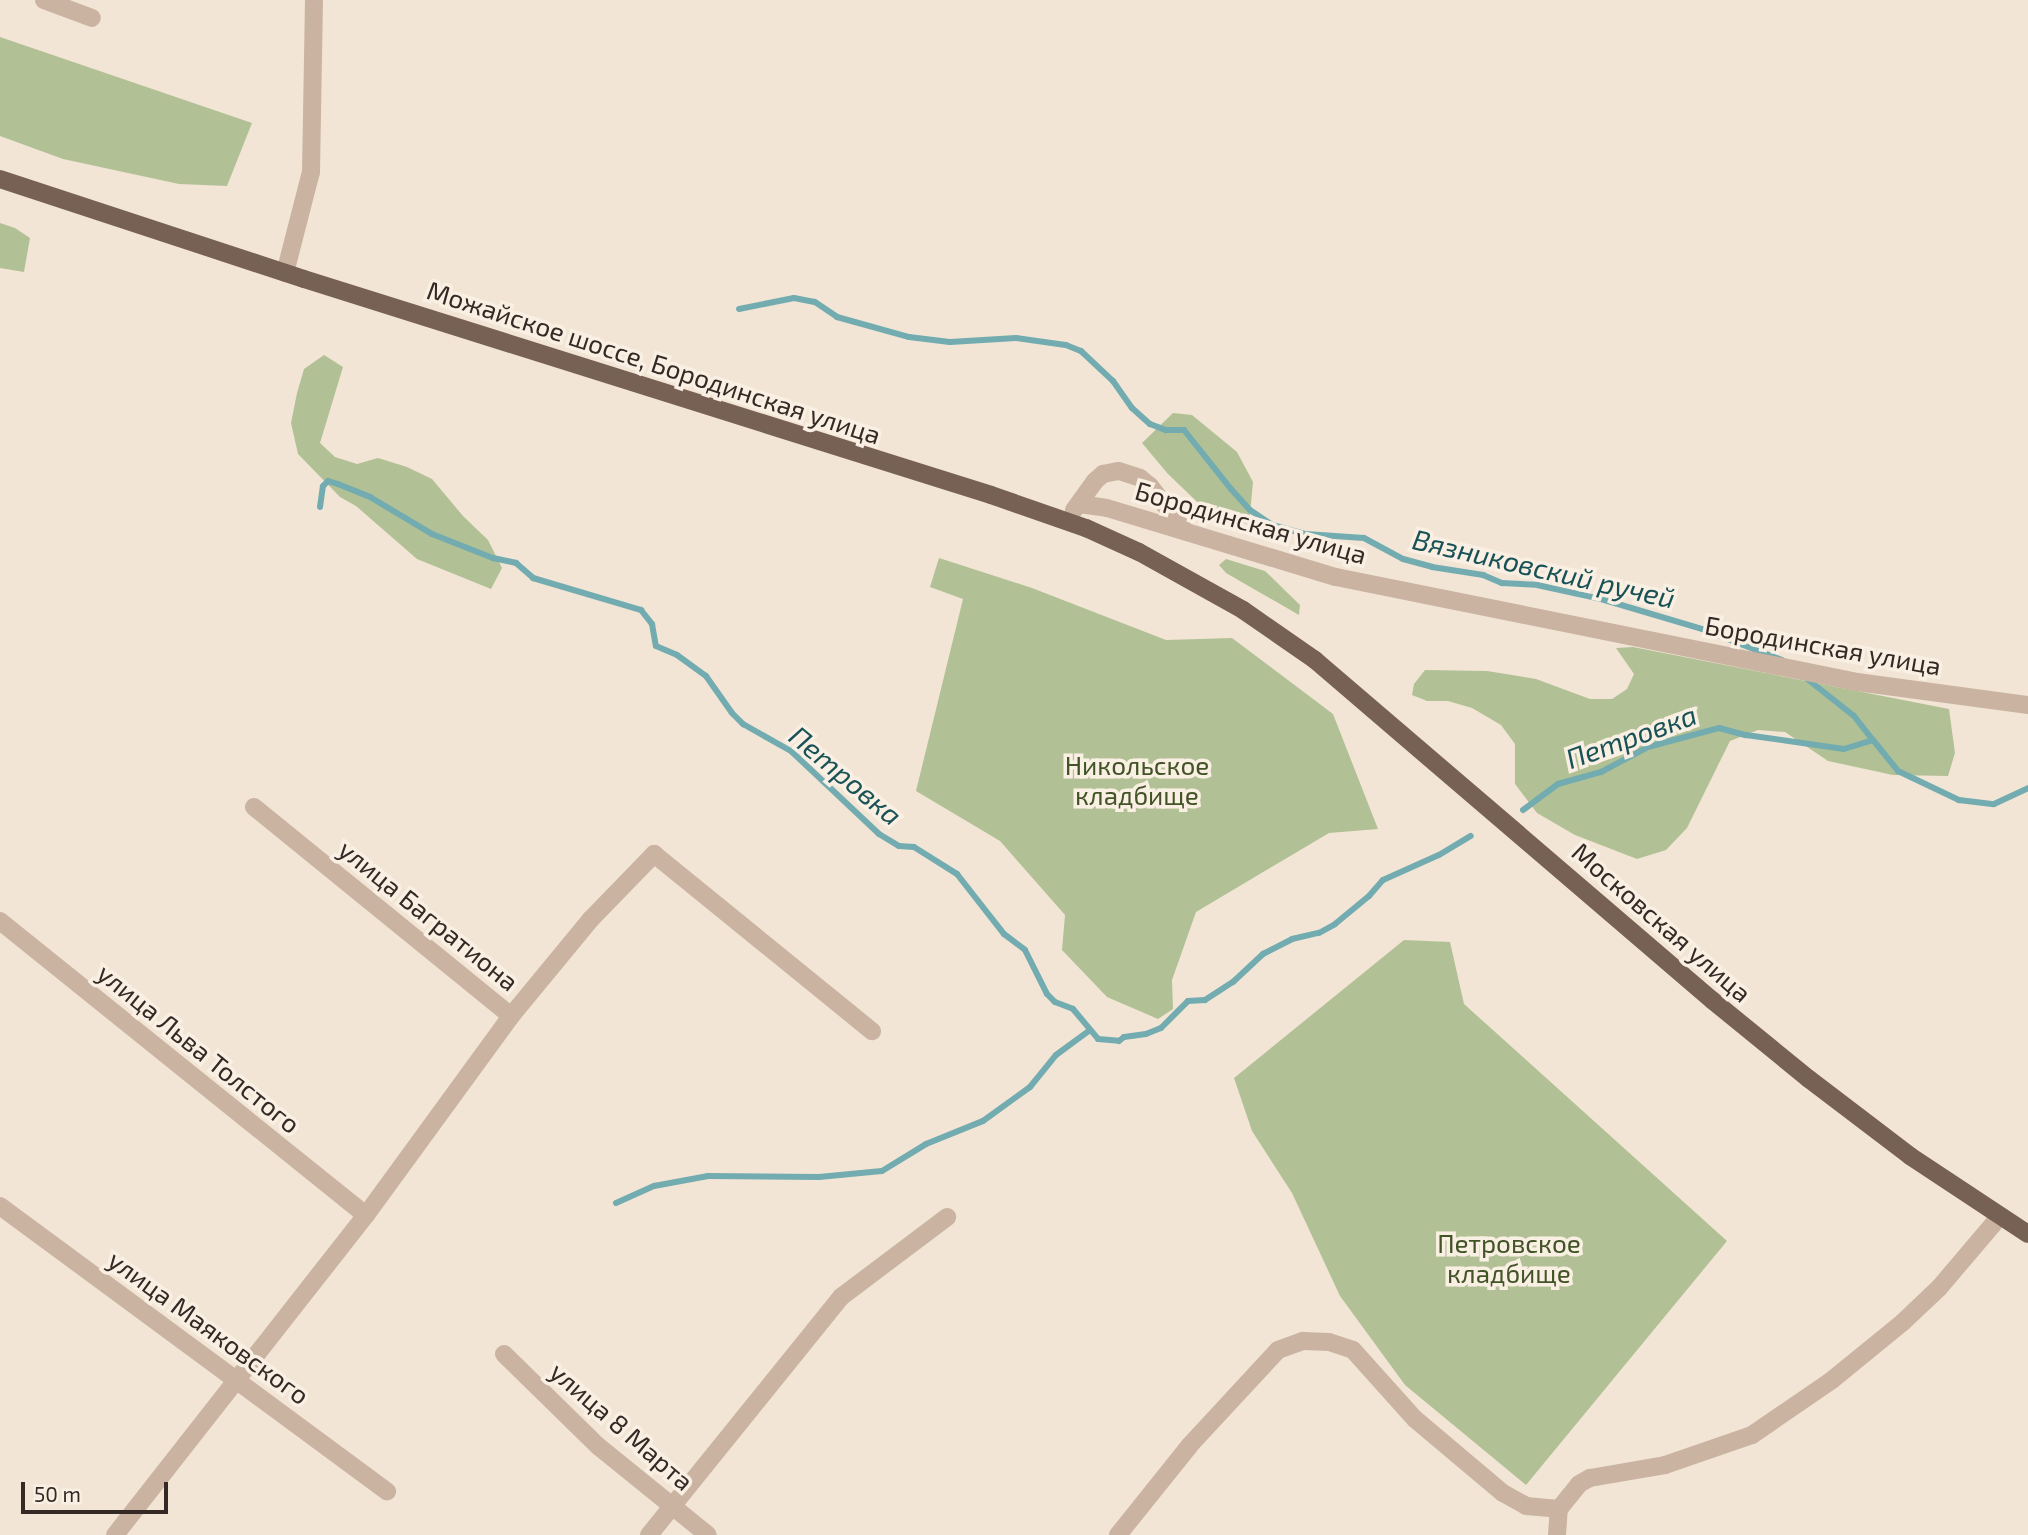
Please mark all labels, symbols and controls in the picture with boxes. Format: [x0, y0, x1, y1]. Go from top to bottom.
street label: Можайское шоссе, Бородинская улица [423, 274, 885, 450]
street label: Бородинская улица [1132, 474, 1370, 570]
water label: Вязниковский ручей [1409, 521, 1679, 615]
street label: Бородинская улица [1702, 609, 1944, 681]
water label: Петровка [1561, 697, 1701, 775]
water label: Петровка [783, 718, 909, 832]
park label: Никольское кладбище [1065, 749, 1209, 810]
street label: улица Багратиона [333, 833, 525, 997]
street label: Московская улица [1566, 836, 1758, 1008]
street label: улица Льва Толстого [91, 957, 307, 1139]
park label: Петровское кладбище [1437, 1227, 1581, 1288]
street label: улица Маяковского [102, 1244, 316, 1410]
street label: улица 8 Марта [544, 1355, 700, 1497]
scale bar [24, 1468, 172, 1512]
text: 50 m [34, 1481, 81, 1506]

